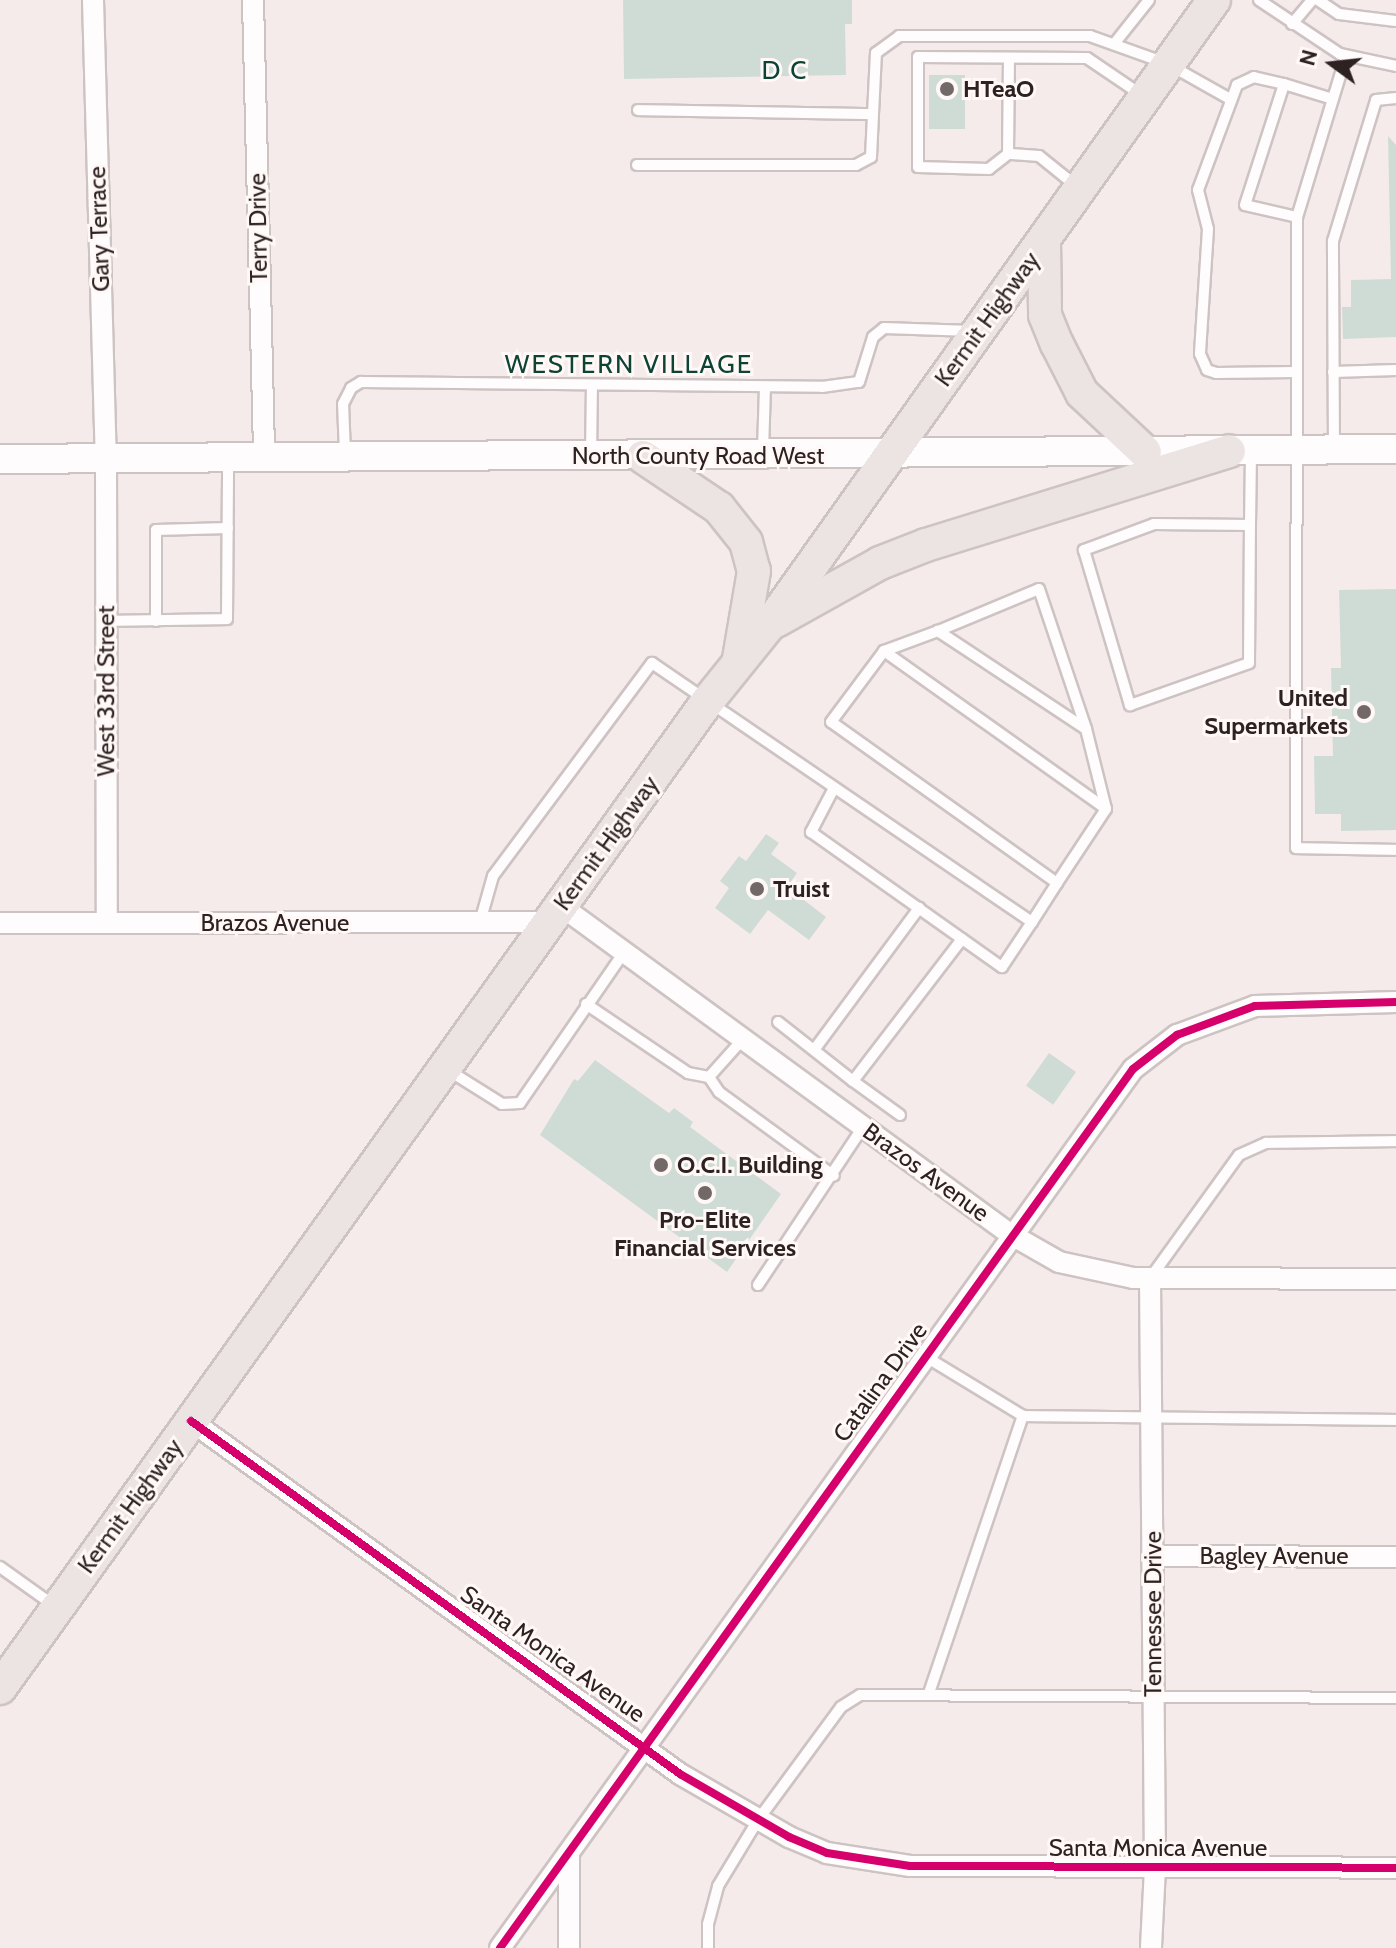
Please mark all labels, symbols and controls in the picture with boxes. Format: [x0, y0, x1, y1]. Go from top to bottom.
north arrow [1292, 24, 1372, 104]
text: N [1293, 47, 1323, 69]
district label: D C [762, 55, 808, 87]
place label: HTeaO [963, 75, 1034, 103]
marker: HTeaO [938, 80, 956, 98]
street label: Gary Terrace [82, 166, 116, 292]
street label: Terry Drive [243, 173, 273, 283]
street label: Kermit Highway [929, 246, 1045, 392]
district label: WESTERN VILLAGE [505, 349, 753, 381]
street label: North County Road West [572, 442, 824, 470]
street label: West 33rd Street [92, 605, 120, 777]
place label: United Supermarkets [1204, 684, 1348, 740]
marker: United Supermarkets [1355, 703, 1373, 721]
street label: Kermit Highway [548, 770, 664, 916]
place label: Truist [773, 875, 830, 903]
marker: Truist [748, 880, 766, 898]
street label: Brazos Avenue [201, 909, 349, 937]
street label: Brazos Avenue [857, 1117, 995, 1227]
place label: O.C.I. Building [677, 1151, 823, 1179]
marker: O.C.I. Building [652, 1156, 670, 1174]
marker: Pro-Elite Financial Services [696, 1184, 714, 1202]
place label: Pro-Elite Financial Services [614, 1206, 796, 1262]
street label: Catalina Drive [827, 1317, 933, 1447]
street label: Kermit Highway [72, 1433, 188, 1579]
street label: Tennessee Drive [1139, 1531, 1167, 1697]
street label: Bagley Avenue [1199, 1542, 1349, 1570]
street label: Santa Monica Avenue [455, 1580, 651, 1728]
street label: Santa Monica Avenue [1049, 1834, 1267, 1862]

